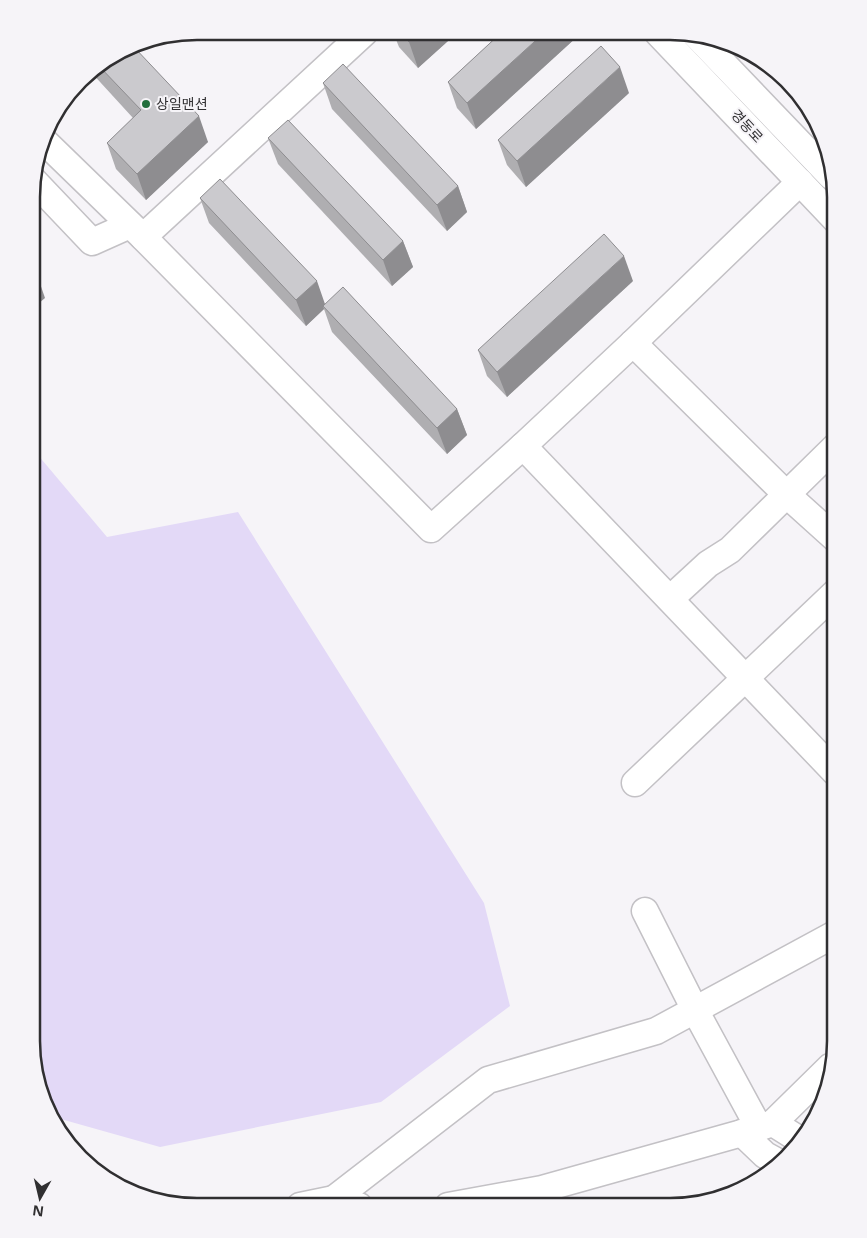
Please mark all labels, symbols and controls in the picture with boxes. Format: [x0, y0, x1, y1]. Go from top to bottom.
place label: 상일맨션 [156, 94, 208, 113]
marker: 상일맨션 [140, 98, 152, 110]
street label: 경동로 [727, 105, 768, 146]
north arrow [15, 1173, 65, 1223]
text: N [31, 1201, 45, 1222]

